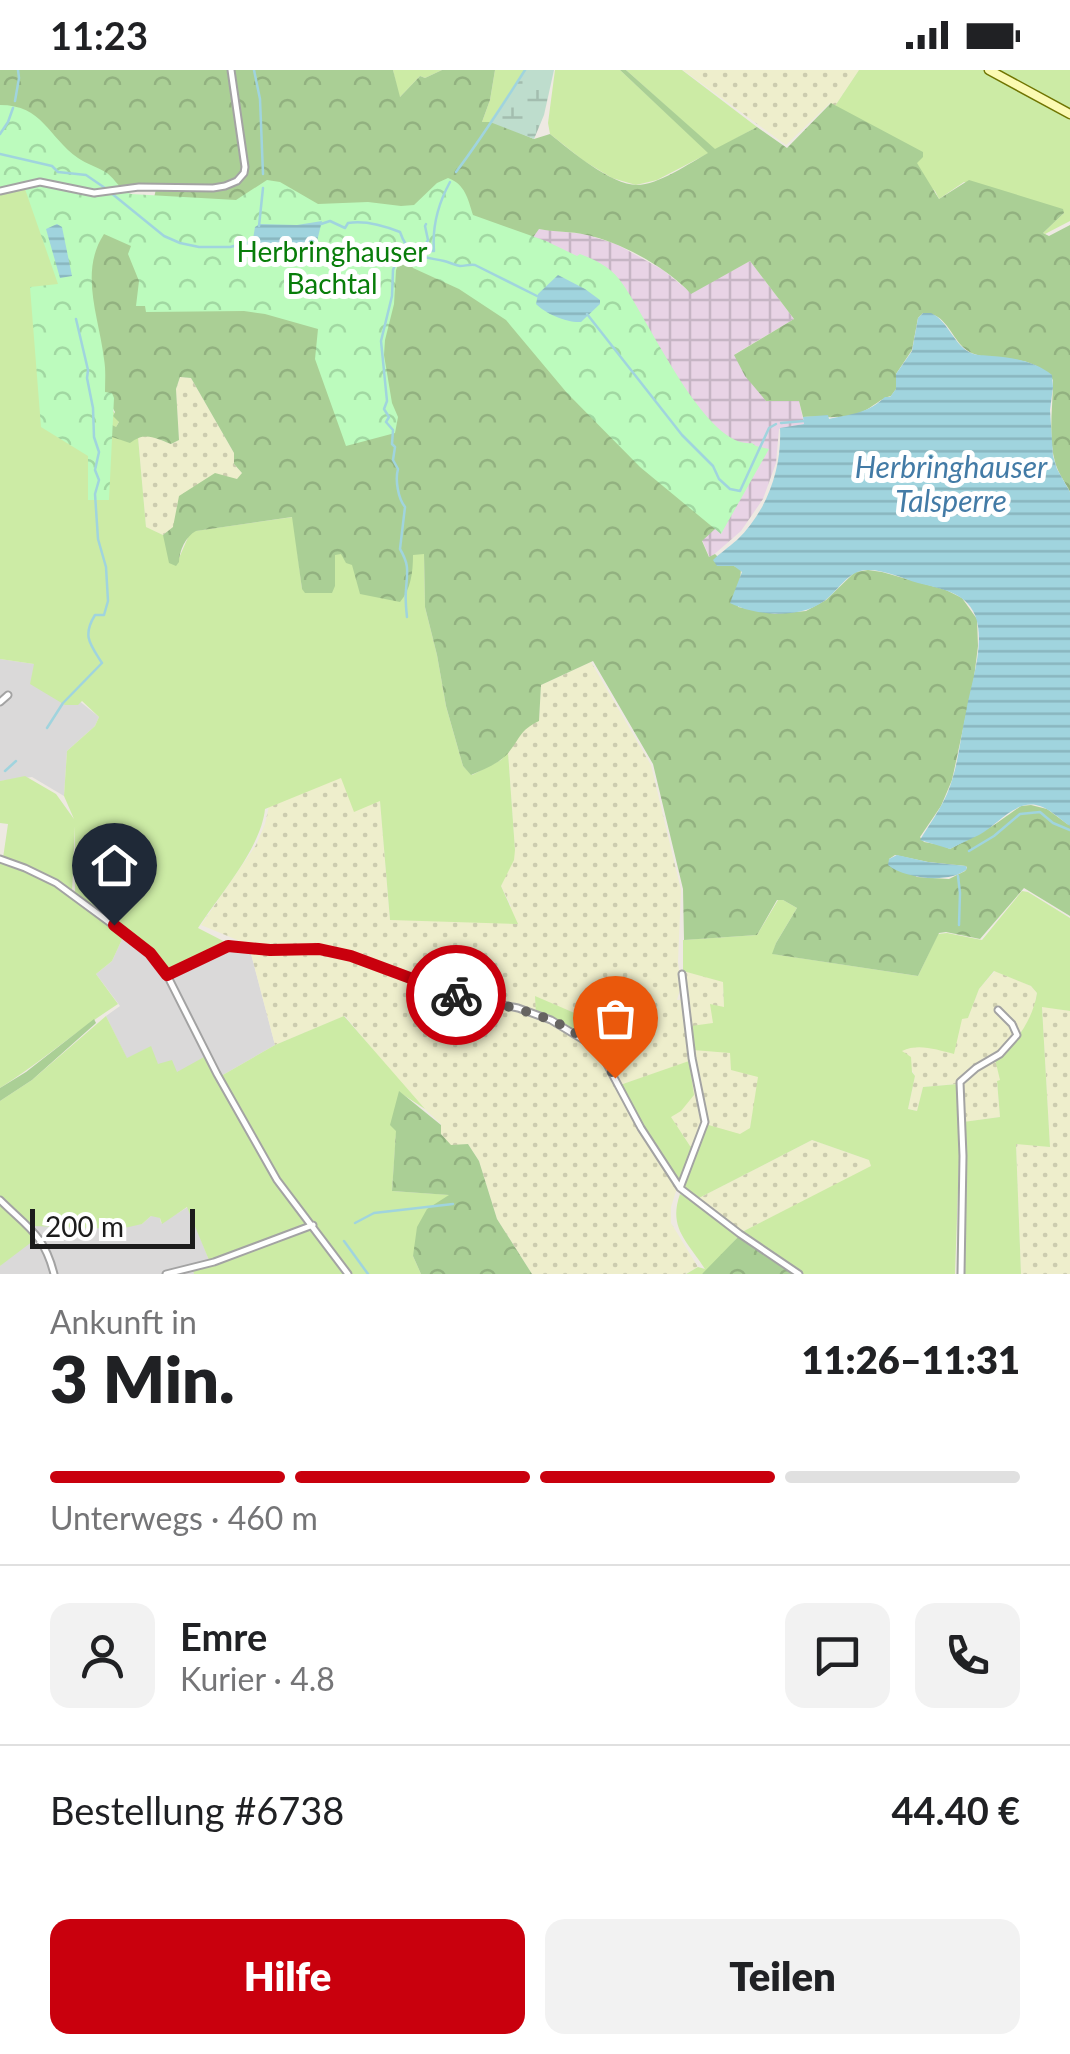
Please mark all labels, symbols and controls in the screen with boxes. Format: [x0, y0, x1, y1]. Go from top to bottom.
text: 11:23 [50, 12, 148, 58]
park label: Herbringhauser Bachtal [237, 234, 427, 300]
water label: Herbringhauser Talsperre [855, 448, 1048, 518]
pin [72, 823, 157, 926]
icon: home [87, 838, 142, 893]
courier [406, 945, 506, 1045]
icon: bike [429, 968, 484, 1023]
pin [573, 976, 658, 1079]
icon: bag [588, 991, 643, 1046]
scale bar [30, 1204, 195, 1248]
text: 200 m [45, 1209, 124, 1243]
text: Ankunft in [50, 1302, 197, 1341]
text: 11:26–11:31 [801, 1336, 1020, 1382]
text: 3 Min. [50, 1339, 235, 1417]
text: Unterwegs · 460 m [50, 1498, 318, 1537]
button: person [50, 1603, 155, 1708]
button: chat [785, 1603, 890, 1708]
button: phone [915, 1603, 1020, 1708]
text: Emre [180, 1613, 267, 1659]
text: Kurier · 4.8 [180, 1659, 335, 1698]
text: Bestellung #6738 [50, 1787, 344, 1833]
text: 44.40 € [892, 1787, 1020, 1833]
button: Hilfe [50, 1919, 525, 2034]
button: Teilen [545, 1919, 1020, 2034]

